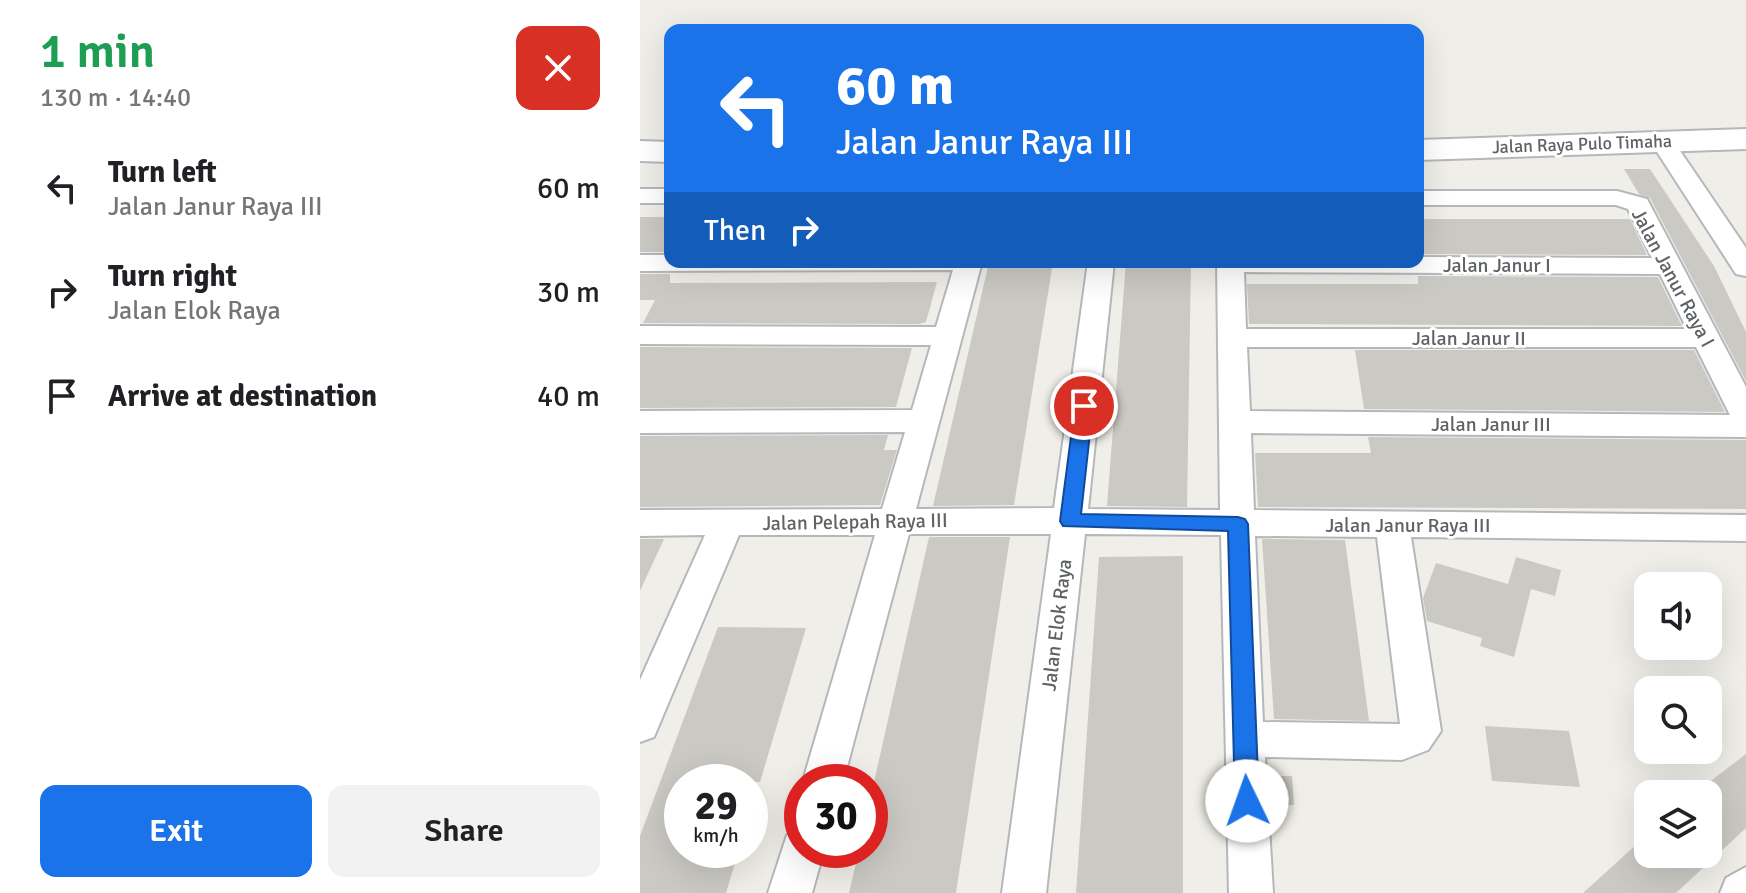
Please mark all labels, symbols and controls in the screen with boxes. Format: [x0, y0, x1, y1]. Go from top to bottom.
text: 1 min [40, 22, 155, 81]
button: close [516, 26, 600, 110]
text: 60 m [836, 51, 954, 120]
icon: left [704, 56, 808, 160]
text: 130 m · 14:40 [40, 82, 191, 114]
text: Jalan Janur Raya III [836, 120, 1133, 165]
street label: Jalan Raya Pulo Timaha [1492, 130, 1672, 158]
text: Turn left [108, 154, 217, 191]
icon: left [40, 166, 84, 210]
text: 60 m [537, 170, 600, 207]
text: Jalan Janur Raya III [108, 191, 323, 223]
street label: Jalan Janur Raya I [1626, 204, 1720, 352]
icon: right [782, 208, 826, 252]
text: Then [704, 212, 766, 249]
street label: Jalan Janur I [1443, 253, 1551, 278]
text: Turn right [108, 258, 237, 295]
icon: right [40, 270, 84, 314]
text: 30 m [537, 274, 600, 311]
text: Jalan Elok Raya [108, 295, 281, 327]
street label: Jalan Janur II [1412, 326, 1526, 351]
pin [1050, 372, 1118, 440]
icon: arrive [40, 374, 84, 418]
text: Arrive at destination [108, 378, 377, 415]
text: 40 m [537, 378, 600, 415]
icon: arrive [1062, 384, 1106, 428]
street label: Jalan Janur III [1431, 412, 1551, 437]
street label: Jalan Pelepah Raya III [762, 508, 948, 536]
street label: Jalan Janur Raya III [1325, 513, 1491, 538]
street label: Jalan Elok Raya [1037, 558, 1077, 692]
map controls [1634, 572, 1722, 868]
button: sound [1634, 572, 1722, 660]
button: search [1634, 676, 1722, 764]
position arrow [1205, 759, 1289, 843]
speed limit sign: 30 [784, 764, 888, 868]
button: layers [1634, 780, 1722, 868]
text: 29 [694, 781, 738, 831]
button: Exit [40, 785, 312, 877]
button: Share [328, 785, 600, 877]
text: km/h [693, 823, 739, 848]

